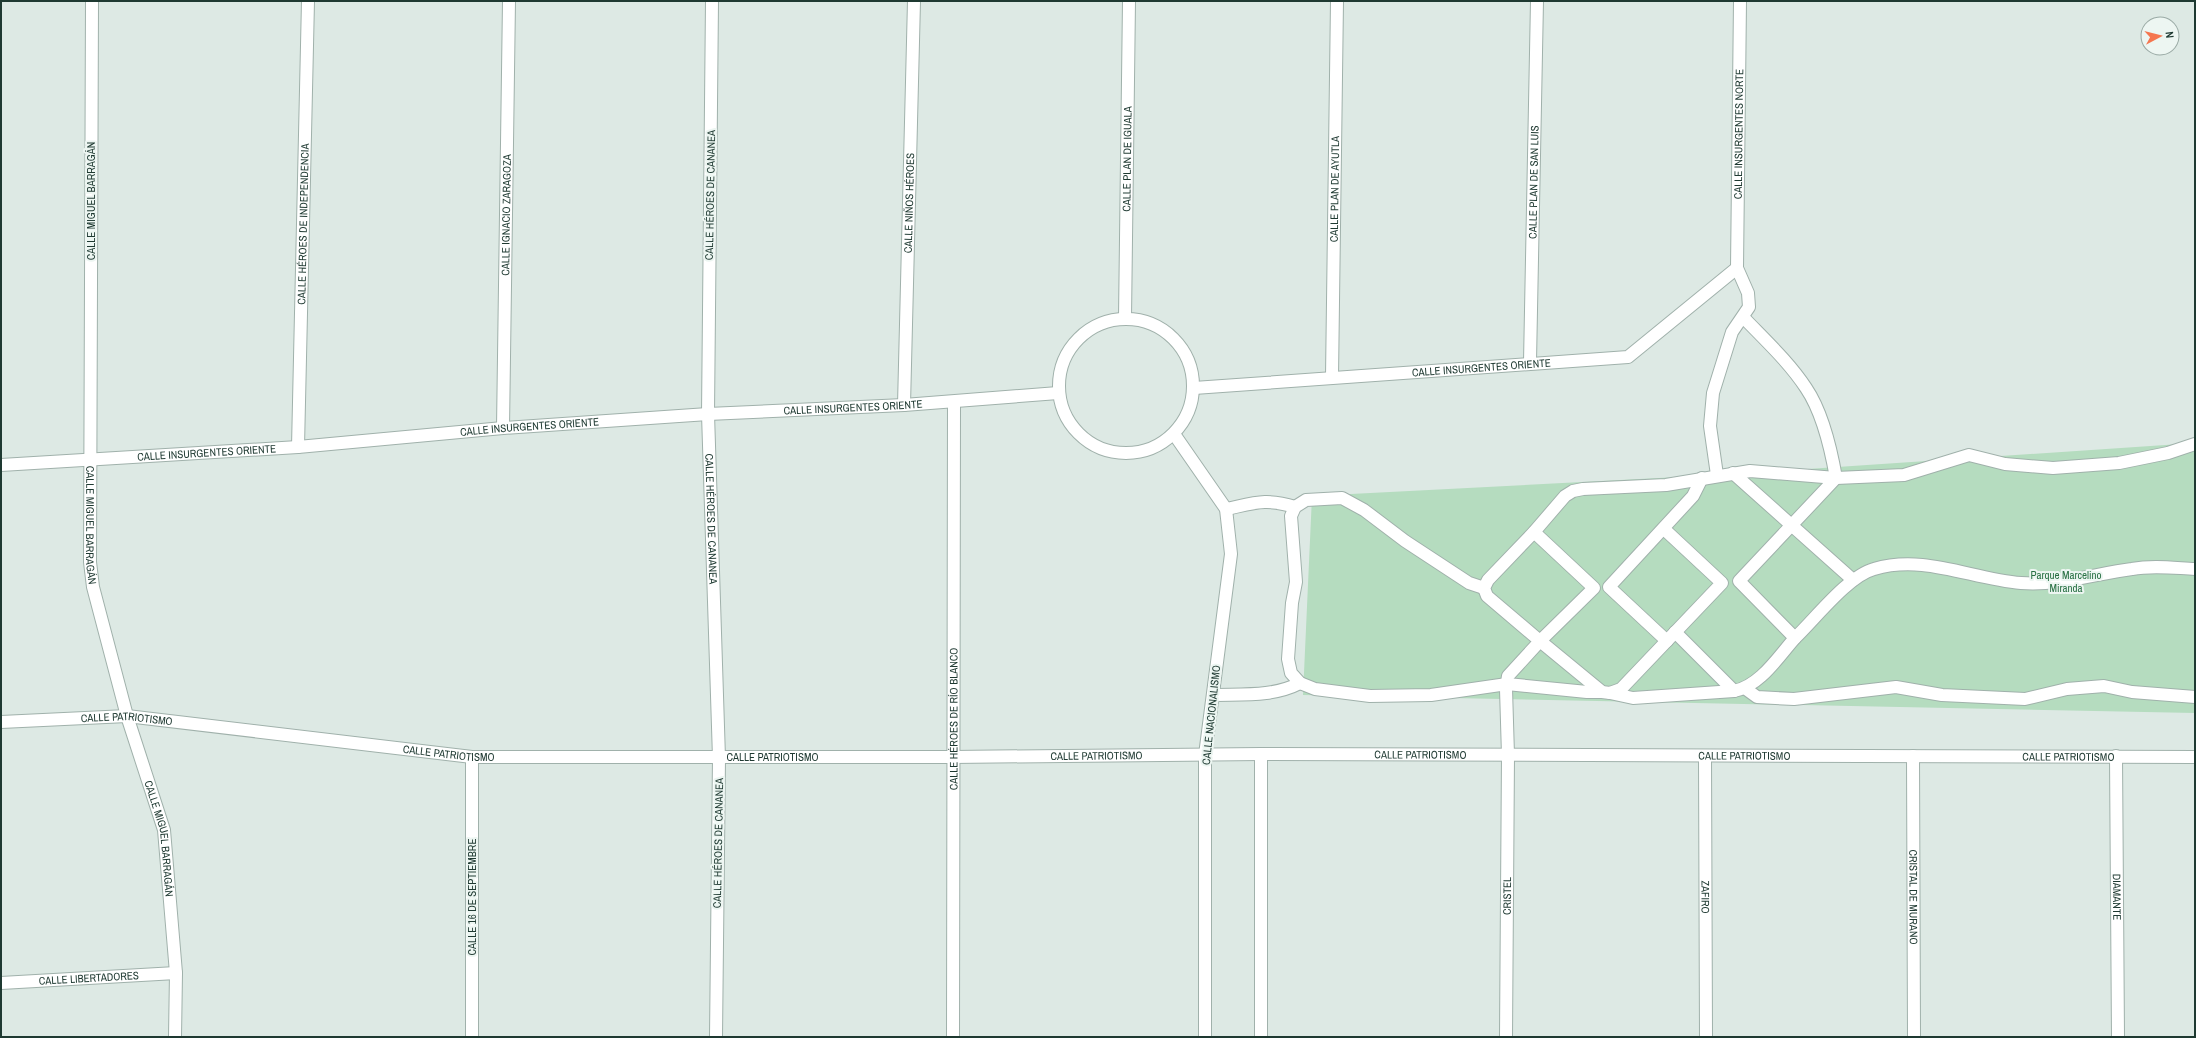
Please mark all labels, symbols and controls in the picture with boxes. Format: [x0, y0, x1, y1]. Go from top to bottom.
north arrow [2140, 16, 2180, 56]
text: N [2163, 31, 2177, 39]
street label: CALLE INSURGENTES NORTE [1731, 69, 1746, 199]
street label: CALLE PLAN DE IGUALA [1119, 105, 1135, 212]
street label: CALLE PLAN DE SAN LUIS [1525, 125, 1542, 239]
street label: CALLE HÉROES DE CANANEA [702, 129, 718, 260]
street label: CALLE PLAN DE AYUTLA [1327, 135, 1342, 242]
street label: CALLE MIGUEL BARRAGÁN [84, 142, 98, 260]
street label: CALLE HÉROES DE INDEPENDENCIA [294, 142, 312, 305]
street label: CALLE IGNACIO ZARAGOZA [498, 153, 514, 276]
street label: CALLE NIÑOS HÉROES [901, 153, 917, 253]
street label: CALLE INSURGENTES ORIENTE [1411, 356, 1551, 379]
street label: CALLE INSURGENTES ORIENTE [783, 397, 923, 418]
street label: CALLE INSURGENTES ORIENTE [460, 414, 599, 439]
street label: CALLE INSURGENTES ORIENTE [137, 441, 276, 464]
street label: CALLE HÉROES DE CANANEA [702, 453, 720, 585]
street label: CALLE MIGUEL BARRAGÁN [83, 466, 100, 585]
park label: Parque Marcelino Miranda [2030, 568, 2102, 595]
street label: CALLE HÉROES DE RÍO BLANCO [946, 648, 961, 790]
street label: CALLE NACIONALISMO [1199, 664, 1223, 766]
street label: CALLE PATRIOTISMO [81, 709, 173, 728]
street label: CALLE PATRIOTISMO [402, 742, 494, 764]
street label: CALLE PATRIOTISMO [1374, 747, 1466, 762]
street label: CALLE PATRIOTISMO [1050, 748, 1143, 763]
street label: CALLE PATRIOTISMO [1698, 748, 1790, 763]
street label: CALLE PATRIOTISMO [2022, 749, 2114, 764]
street label: CALLE PATRIOTISMO [726, 750, 818, 764]
street label: CALLE HÉROES DE CANANEA [710, 777, 726, 908]
street label: CALLE MIGUEL BARRAGÁN [141, 779, 177, 897]
street label: CALLE 16 DE SEPTIEMBRE [465, 839, 479, 955]
street label: CRISTAL DE MURANO [1906, 850, 1921, 944]
street label: DIAMANTE [2110, 874, 2124, 920]
street label: CRISTEL [1500, 877, 1514, 915]
street label: ZAFIRO [1698, 880, 1713, 914]
street label: CALLE LIBERTADORES [38, 968, 139, 988]

